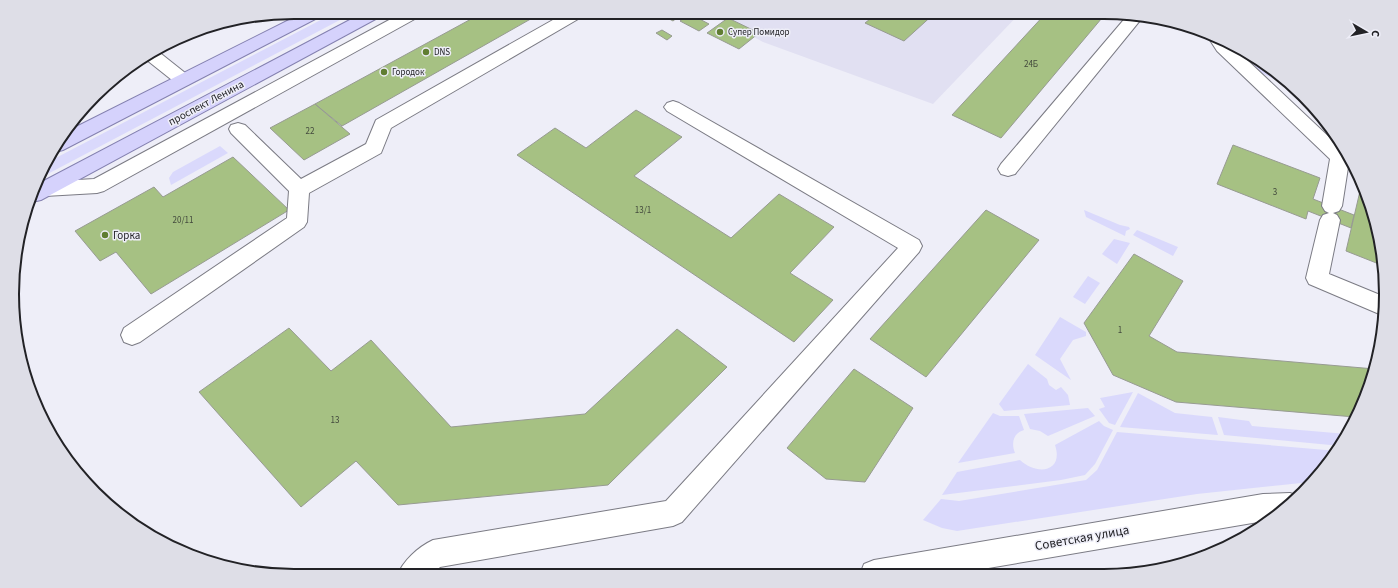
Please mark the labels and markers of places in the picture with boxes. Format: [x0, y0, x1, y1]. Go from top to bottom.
place label: Супер Помидор [728, 26, 790, 39]
marker: Супер Помидор [715, 27, 725, 37]
place label: DNS [434, 46, 450, 59]
marker: DNS [421, 47, 431, 57]
place label: Городок [392, 66, 425, 79]
marker: Городок [379, 67, 389, 77]
place label: Горка [113, 228, 140, 243]
marker: Горка [100, 230, 110, 240]

